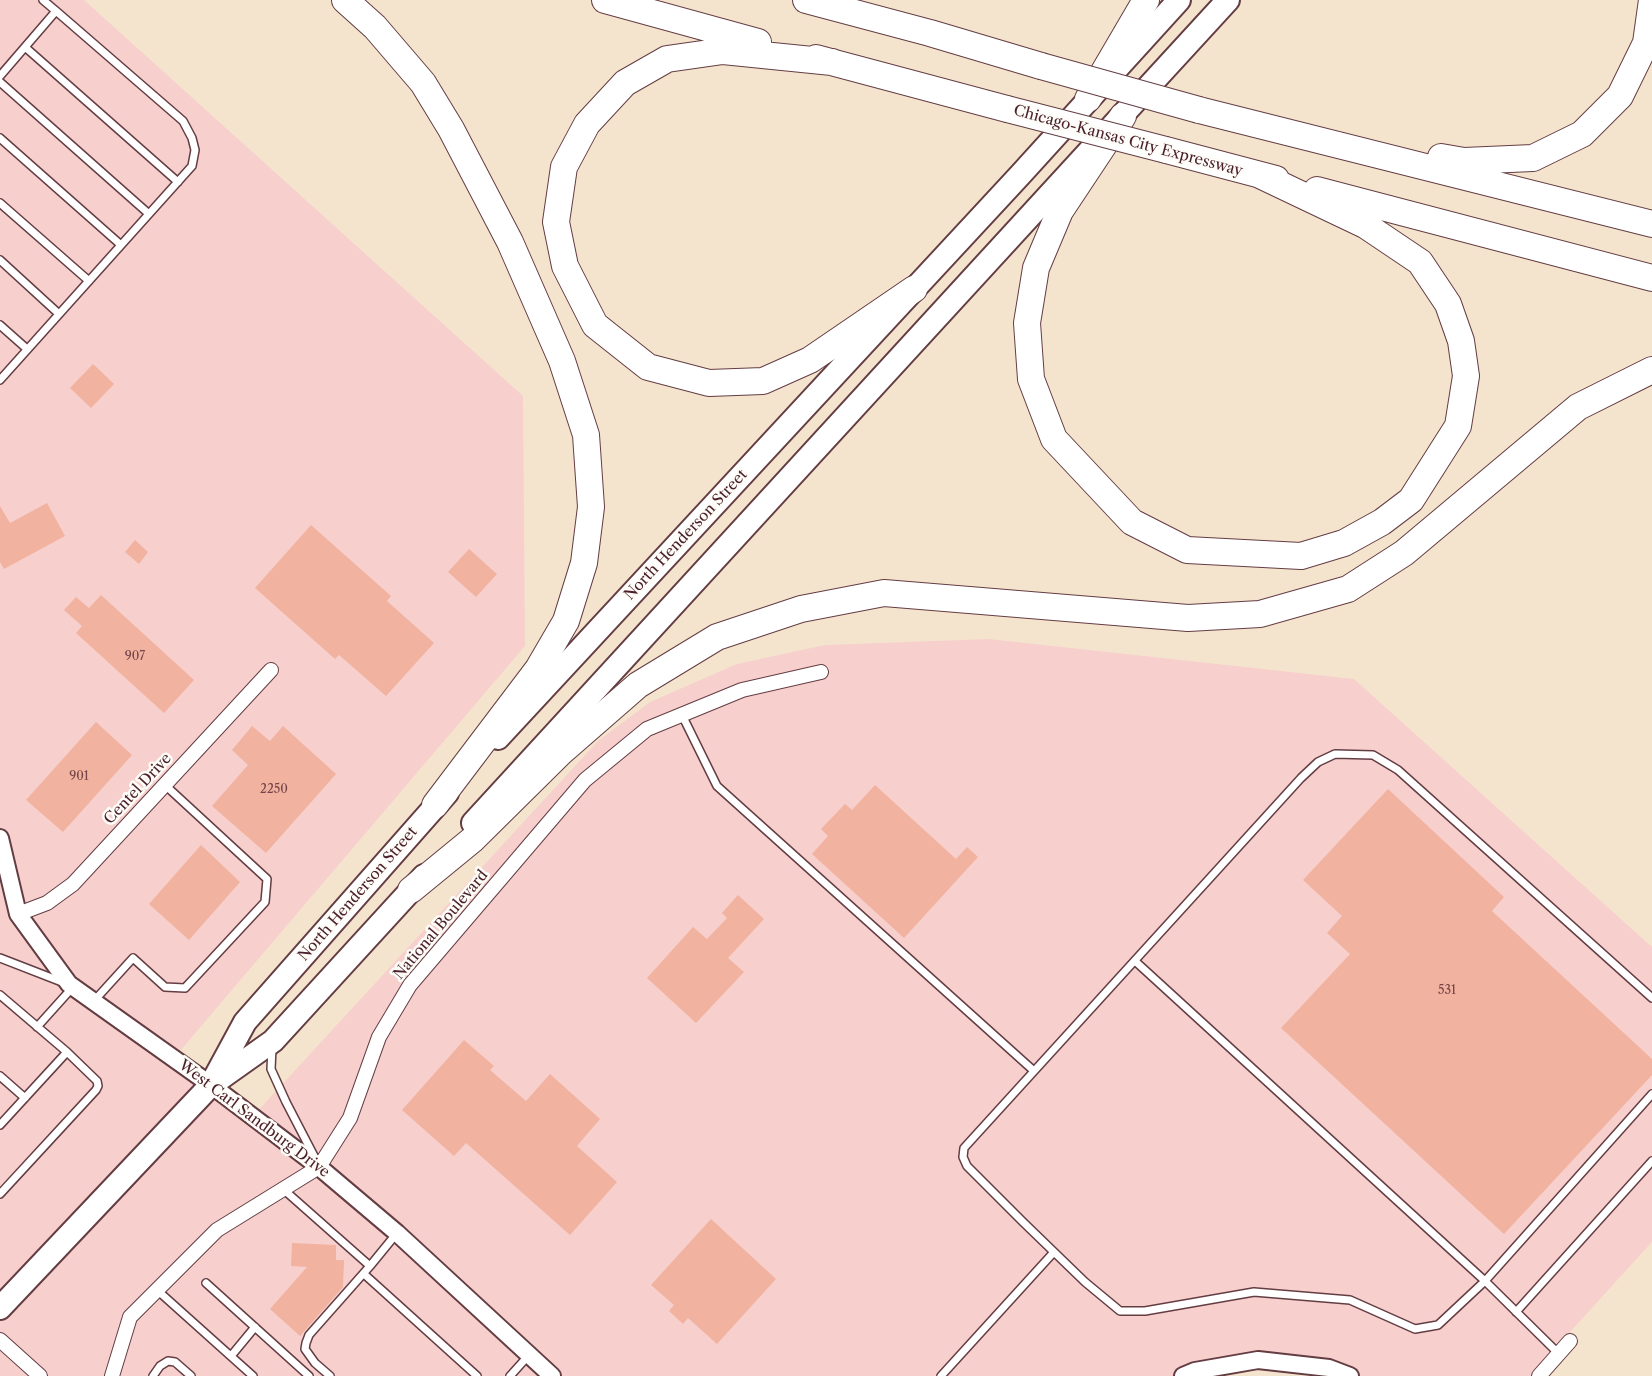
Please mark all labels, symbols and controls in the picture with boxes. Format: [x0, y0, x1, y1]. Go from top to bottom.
street label: Chicago-Kansas City Expressway [1011, 102, 1245, 180]
street label: North Henderson Street [621, 466, 751, 604]
house number: 907 [125, 650, 145, 664]
street label: Centel Drive [101, 750, 175, 828]
house number: 901 [69, 770, 89, 784]
house number: 2250 [260, 783, 288, 797]
street label: North Henderson Street [295, 823, 421, 965]
street label: National Boulevard [390, 867, 492, 983]
house number: 531 [1438, 984, 1456, 998]
street label: West Carl Sandburg Drive [175, 1056, 333, 1182]

